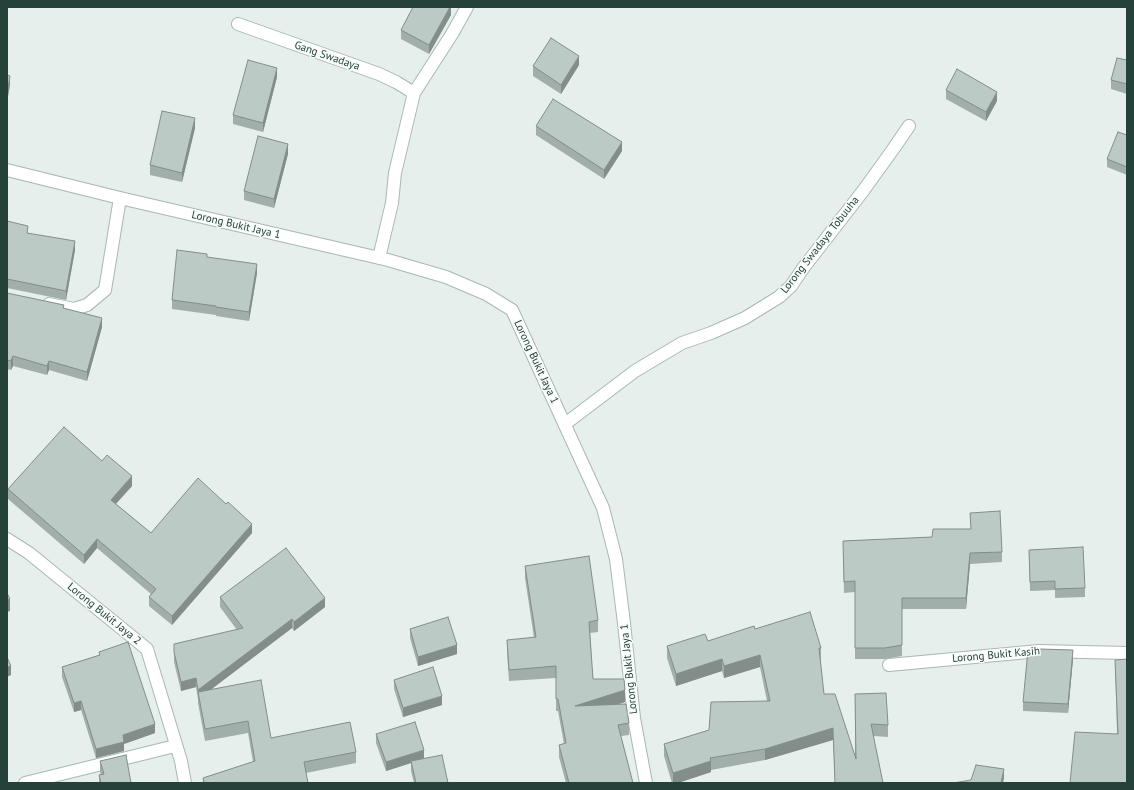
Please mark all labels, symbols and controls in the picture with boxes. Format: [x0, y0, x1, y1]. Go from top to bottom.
street label: Gang Swadaya [293, 39, 361, 73]
street label: Lorong Swadaya Tobuuha [778, 194, 862, 296]
street label: Lorong Bukit Jaya 1 [190, 208, 282, 242]
street label: Lorong Bukit Jaya 1 [511, 318, 561, 406]
street label: Lorong Bukit Jaya 2 [65, 580, 143, 648]
street label: Lorong Bukit Jaya 1 [618, 623, 640, 715]
street label: Lorong Bukit Kasih [952, 645, 1040, 665]

